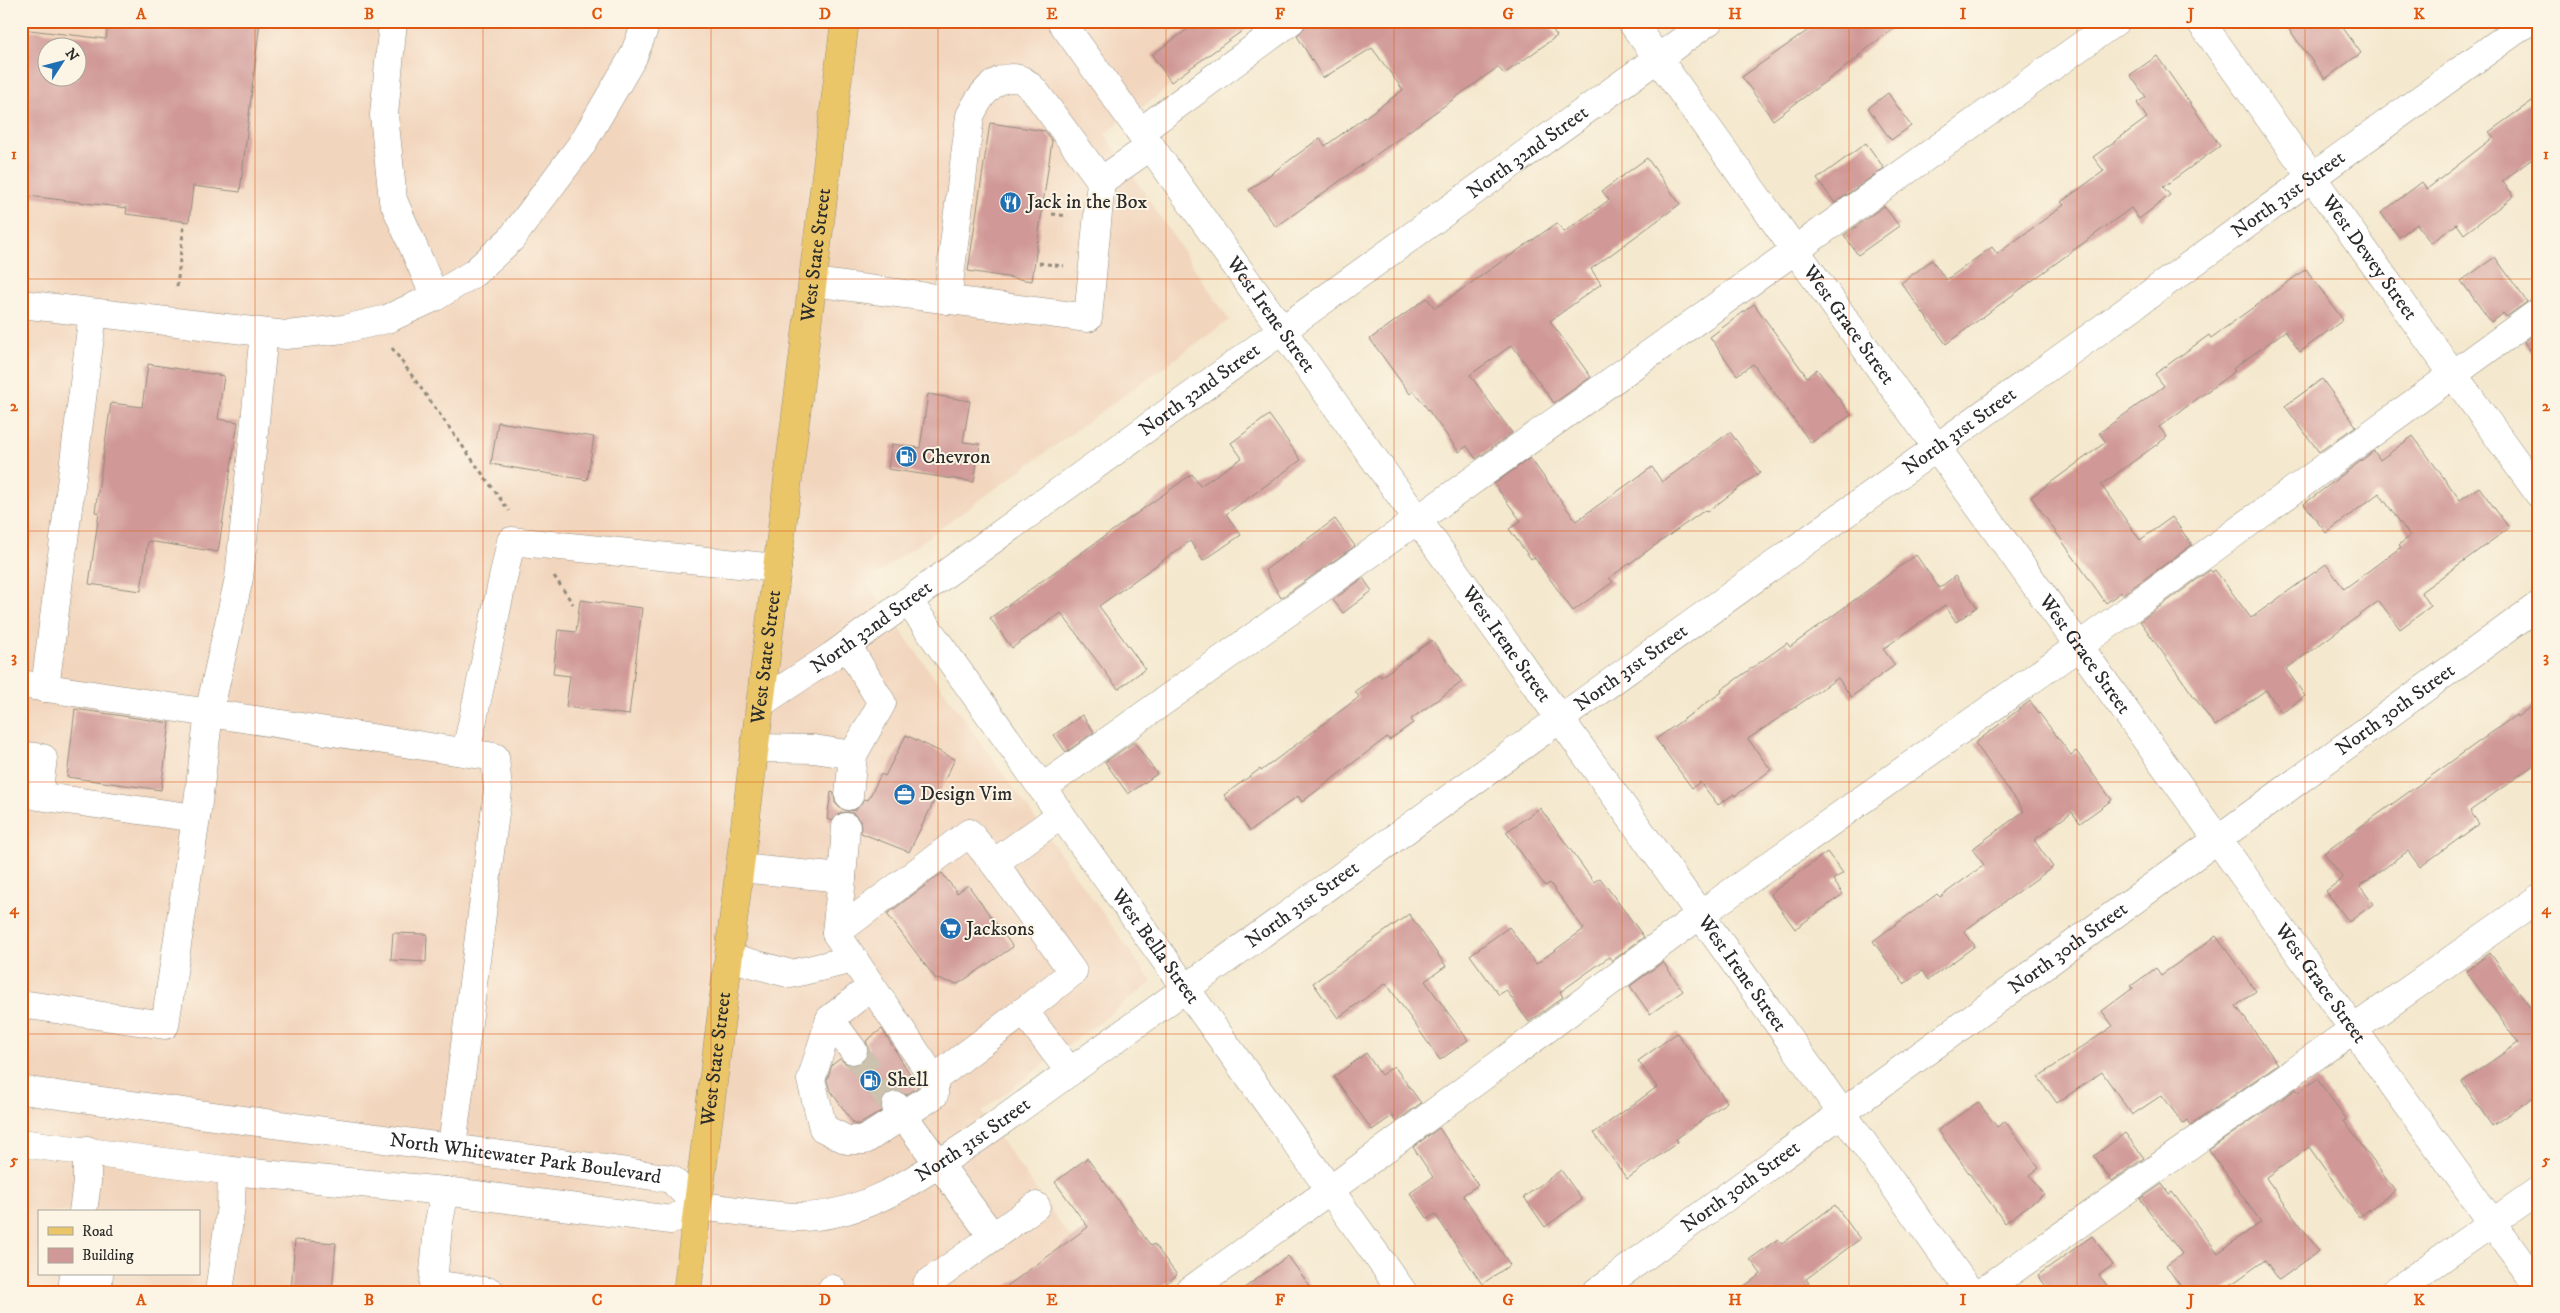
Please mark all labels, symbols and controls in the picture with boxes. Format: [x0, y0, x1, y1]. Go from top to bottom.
text: A [135, 4, 147, 24]
text: B [364, 4, 374, 24]
text: C [592, 4, 602, 24]
text: D [819, 4, 831, 24]
text: E [1046, 4, 1058, 24]
text: F [1275, 4, 1285, 24]
text: G [1502, 4, 1514, 24]
text: H [1728, 4, 1742, 24]
text: I [1960, 4, 1967, 24]
text: J [2186, 4, 2195, 24]
text: K [2413, 4, 2425, 24]
north arrow [38, 38, 88, 88]
text: N [61, 45, 83, 65]
street label: North 32nd Street [1462, 100, 1593, 205]
text: 1 [11, 144, 17, 164]
text: 1 [2543, 144, 2549, 164]
street label: North 31st Street [2227, 145, 2350, 244]
street label: West State Street [795, 187, 837, 324]
street label: West Dewey Street [2316, 189, 2423, 325]
restaurant icon: Jack in the Box [999, 190, 1023, 214]
place label: Jack in the Box [1025, 190, 1148, 215]
street label: West Irene Street [1220, 251, 1321, 378]
street label: West Grace Street [1797, 259, 1900, 390]
street label: North 32nd Street [1134, 338, 1265, 442]
street label: North 31st Street [1898, 382, 2021, 480]
text: 2 [10, 396, 19, 416]
text: 2 [2542, 396, 2551, 416]
fuel station icon: Chevron [894, 445, 918, 469]
place label: Chevron [922, 445, 991, 470]
street label: North 32nd Street [806, 575, 937, 679]
street label: West Irene Street [1456, 580, 1557, 707]
street label: West State Street [745, 588, 787, 726]
street label: West Grace Street [2033, 589, 2136, 719]
street label: North 31st Street [1569, 618, 1693, 717]
text: 3 [11, 647, 17, 667]
text: 3 [2543, 647, 2549, 667]
street label: North 30th Street [2331, 658, 2460, 761]
office icon: Design Vim [892, 782, 916, 806]
place label: Design Vim [920, 782, 1012, 807]
street label: North 31st Street [1241, 855, 1364, 954]
street label: West Bella Street [1105, 883, 1205, 1009]
street label: North 30th Street [2004, 896, 2132, 1000]
text: 4 [8, 899, 19, 919]
text: 4 [2540, 899, 2551, 919]
street label: West Irene Street [1692, 910, 1792, 1037]
supermarket icon: Jacksons [938, 917, 962, 941]
place label: Jacksons [964, 917, 1034, 942]
street label: West Grace Street [2269, 918, 2372, 1048]
street label: West State Street [695, 990, 737, 1128]
fuel station icon: Shell [859, 1068, 883, 1092]
place label: Shell [887, 1068, 928, 1093]
street label: North 31st Street [911, 1092, 1035, 1188]
street label: North Whitewater Park Boulevard [388, 1127, 663, 1190]
street label: North 30th Street [1676, 1135, 1805, 1238]
text: 5 [9, 1150, 18, 1170]
text: 5 [2541, 1150, 2550, 1170]
legend [38, 1210, 200, 1276]
text: Road [82, 1222, 114, 1241]
text: Building [82, 1246, 134, 1265]
text: A [135, 1290, 147, 1310]
text: B [364, 1290, 374, 1310]
text: C [592, 1290, 602, 1310]
text: D [819, 1290, 831, 1310]
text: E [1046, 1290, 1058, 1310]
text: F [1275, 1290, 1285, 1310]
text: G [1502, 1290, 1514, 1310]
text: H [1728, 1290, 1742, 1310]
text: I [1960, 1290, 1967, 1310]
text: J [2186, 1290, 2195, 1310]
text: K [2413, 1290, 2425, 1310]

